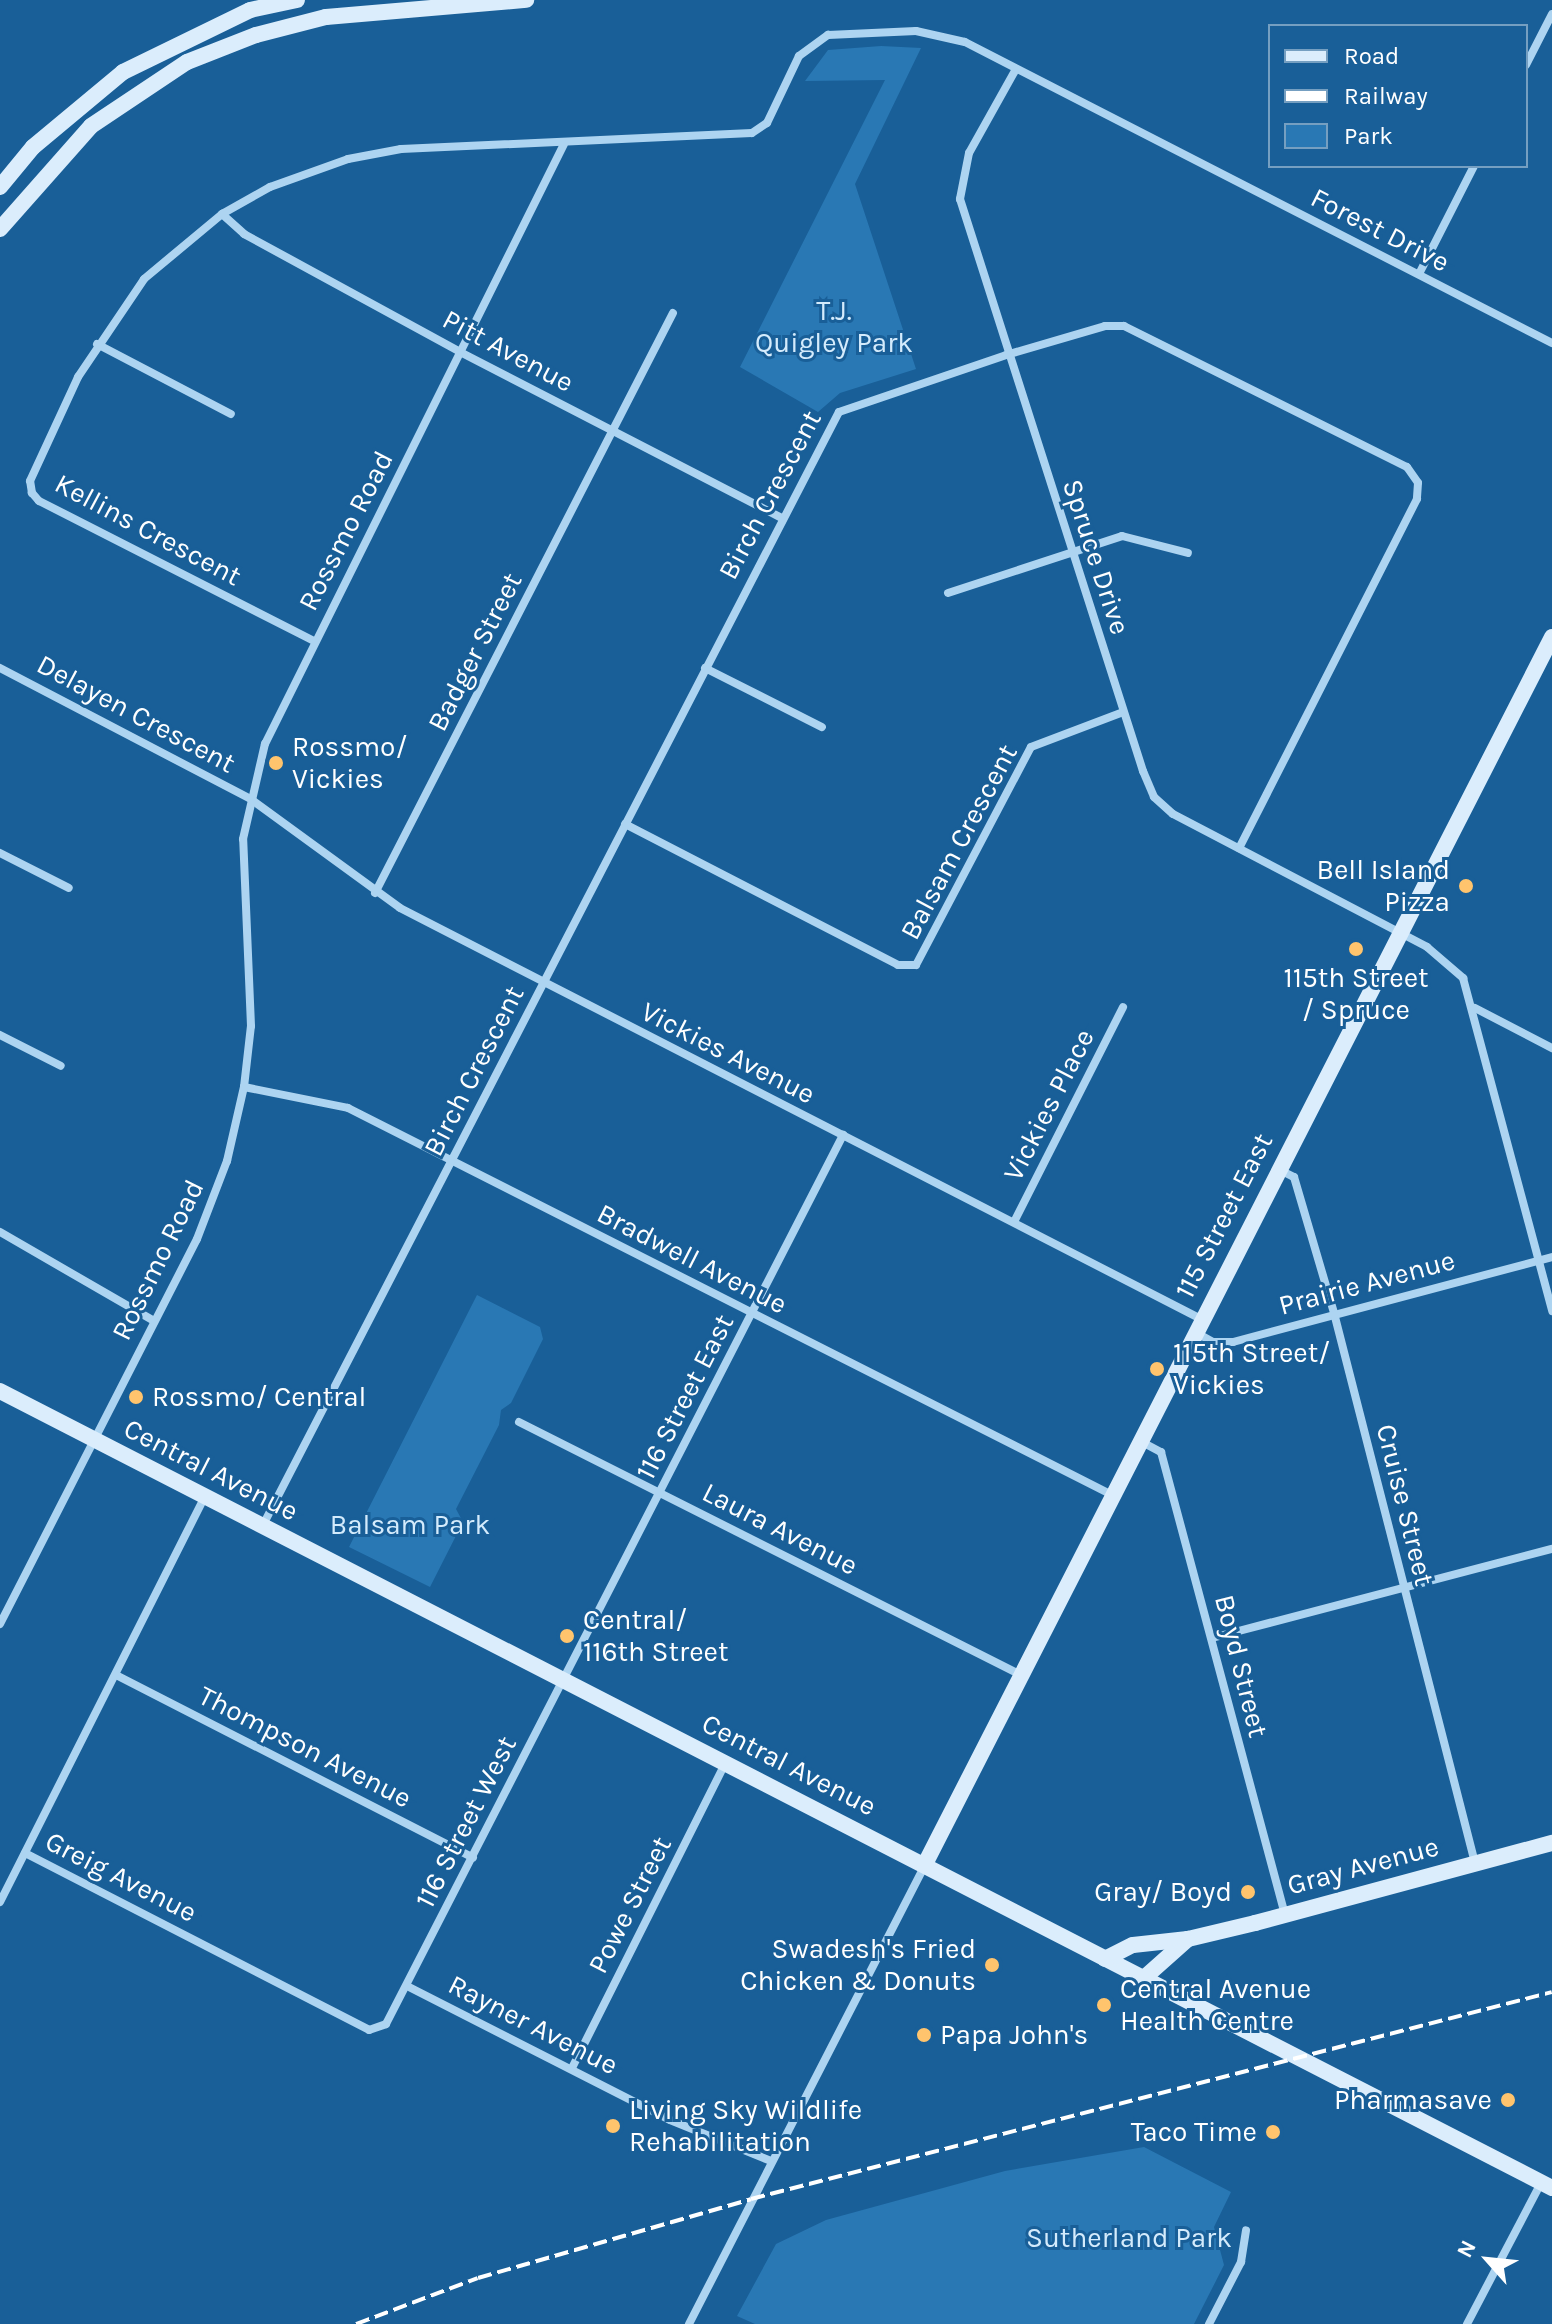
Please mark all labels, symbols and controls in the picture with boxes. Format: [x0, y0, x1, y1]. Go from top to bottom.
legend [1268, 24, 1528, 168]
text: Road [1344, 42, 1399, 70]
text: Railway [1344, 82, 1428, 110]
text: Park [1344, 122, 1393, 150]
street label: Forest Drive [1305, 181, 1455, 279]
park label: T.J. Quigley Park [755, 294, 913, 360]
street label: Pitt Avenue [437, 302, 579, 400]
street label: Birch Crescent [711, 405, 829, 585]
street label: Rossmo Road [291, 446, 401, 616]
street label: Kellins Crescent [49, 467, 247, 593]
street label: Spruce Drive [1055, 475, 1137, 639]
street label: Badger Street [421, 567, 529, 737]
street label: Delayen Crescent [31, 648, 241, 780]
place label: Rossmo/ Vickies [292, 730, 407, 796]
street label: Balsam Crescent [893, 739, 1025, 945]
marker: Rossmo/ Vickies [267, 754, 285, 772]
place label: Bell Island Pizza [1317, 853, 1450, 919]
marker: Bell Island Pizza [1457, 877, 1475, 895]
marker: 115th Street / Spruce [1347, 940, 1365, 958]
place label: 115th Street / Spruce [1283, 961, 1429, 1027]
street label: Birch Crescent [417, 980, 531, 1162]
street label: Vickies Avenue [635, 995, 821, 1111]
street label: Vickies Place [996, 1023, 1102, 1187]
street label: 115 Street East [1168, 1128, 1280, 1304]
street label: Rossmo Road [105, 1174, 211, 1346]
street label: Bradwell Avenue [591, 1197, 793, 1321]
street label: Prairie Avenue [1275, 1243, 1459, 1323]
street label: 116 Street East [629, 1309, 741, 1485]
place label: 115th Street/ Vickies [1173, 1336, 1330, 1402]
marker: 115th Street/ Vickies [1148, 1360, 1166, 1378]
place label: Rossmo/ Central [152, 1380, 366, 1414]
marker: Rossmo/ Central [127, 1388, 145, 1406]
street label: Central Avenue [118, 1412, 304, 1528]
street label: Cruise Street [1369, 1421, 1441, 1589]
street label: Laura Avenue [697, 1475, 863, 1583]
park label: Balsam Park [330, 1508, 490, 1542]
street label: Boyd Street [1207, 1591, 1275, 1741]
place label: Central/ 116th Street [583, 1603, 728, 1669]
marker: Central/ 116th Street [558, 1627, 576, 1645]
street label: Thompson Avenue [193, 1679, 417, 1815]
street label: Central Avenue [696, 1707, 882, 1823]
street label: 116 Street West [408, 1730, 524, 1914]
street label: Greig Avenue [40, 1824, 202, 1930]
street label: Gray Avenue [1284, 1830, 1442, 1902]
street label: Powe Street [581, 1831, 679, 1979]
place label: Gray/ Boyd [1094, 1875, 1232, 1909]
marker: Gray/ Boyd [1239, 1883, 1257, 1901]
place label: Swadesh's Fried Chicken & Donuts [740, 1932, 976, 1998]
marker: Swadesh's Fried Chicken & Donuts [983, 1956, 1001, 1974]
street label: Rayner Avenue [443, 1968, 623, 2082]
place label: Central Avenue Health Centre [1120, 1972, 1311, 2038]
marker: Central Avenue Health Centre [1095, 1996, 1113, 2014]
place label: Papa John's [940, 2018, 1088, 2052]
marker: Papa John's [915, 2026, 933, 2044]
place label: Pharmasave [1334, 2083, 1492, 2117]
marker: Pharmasave [1499, 2091, 1517, 2109]
place label: Living Sky Wildlife Rehabilitation [629, 2093, 862, 2159]
place label: Taco Time [1131, 2115, 1257, 2149]
marker: Living Sky Wildlife Rehabilitation [604, 2117, 622, 2135]
marker: Taco Time [1264, 2123, 1282, 2141]
north arrow [1448, 2220, 1528, 2300]
park label: Sutherland Park [1026, 2221, 1232, 2255]
text: N [1451, 2236, 1482, 2262]

